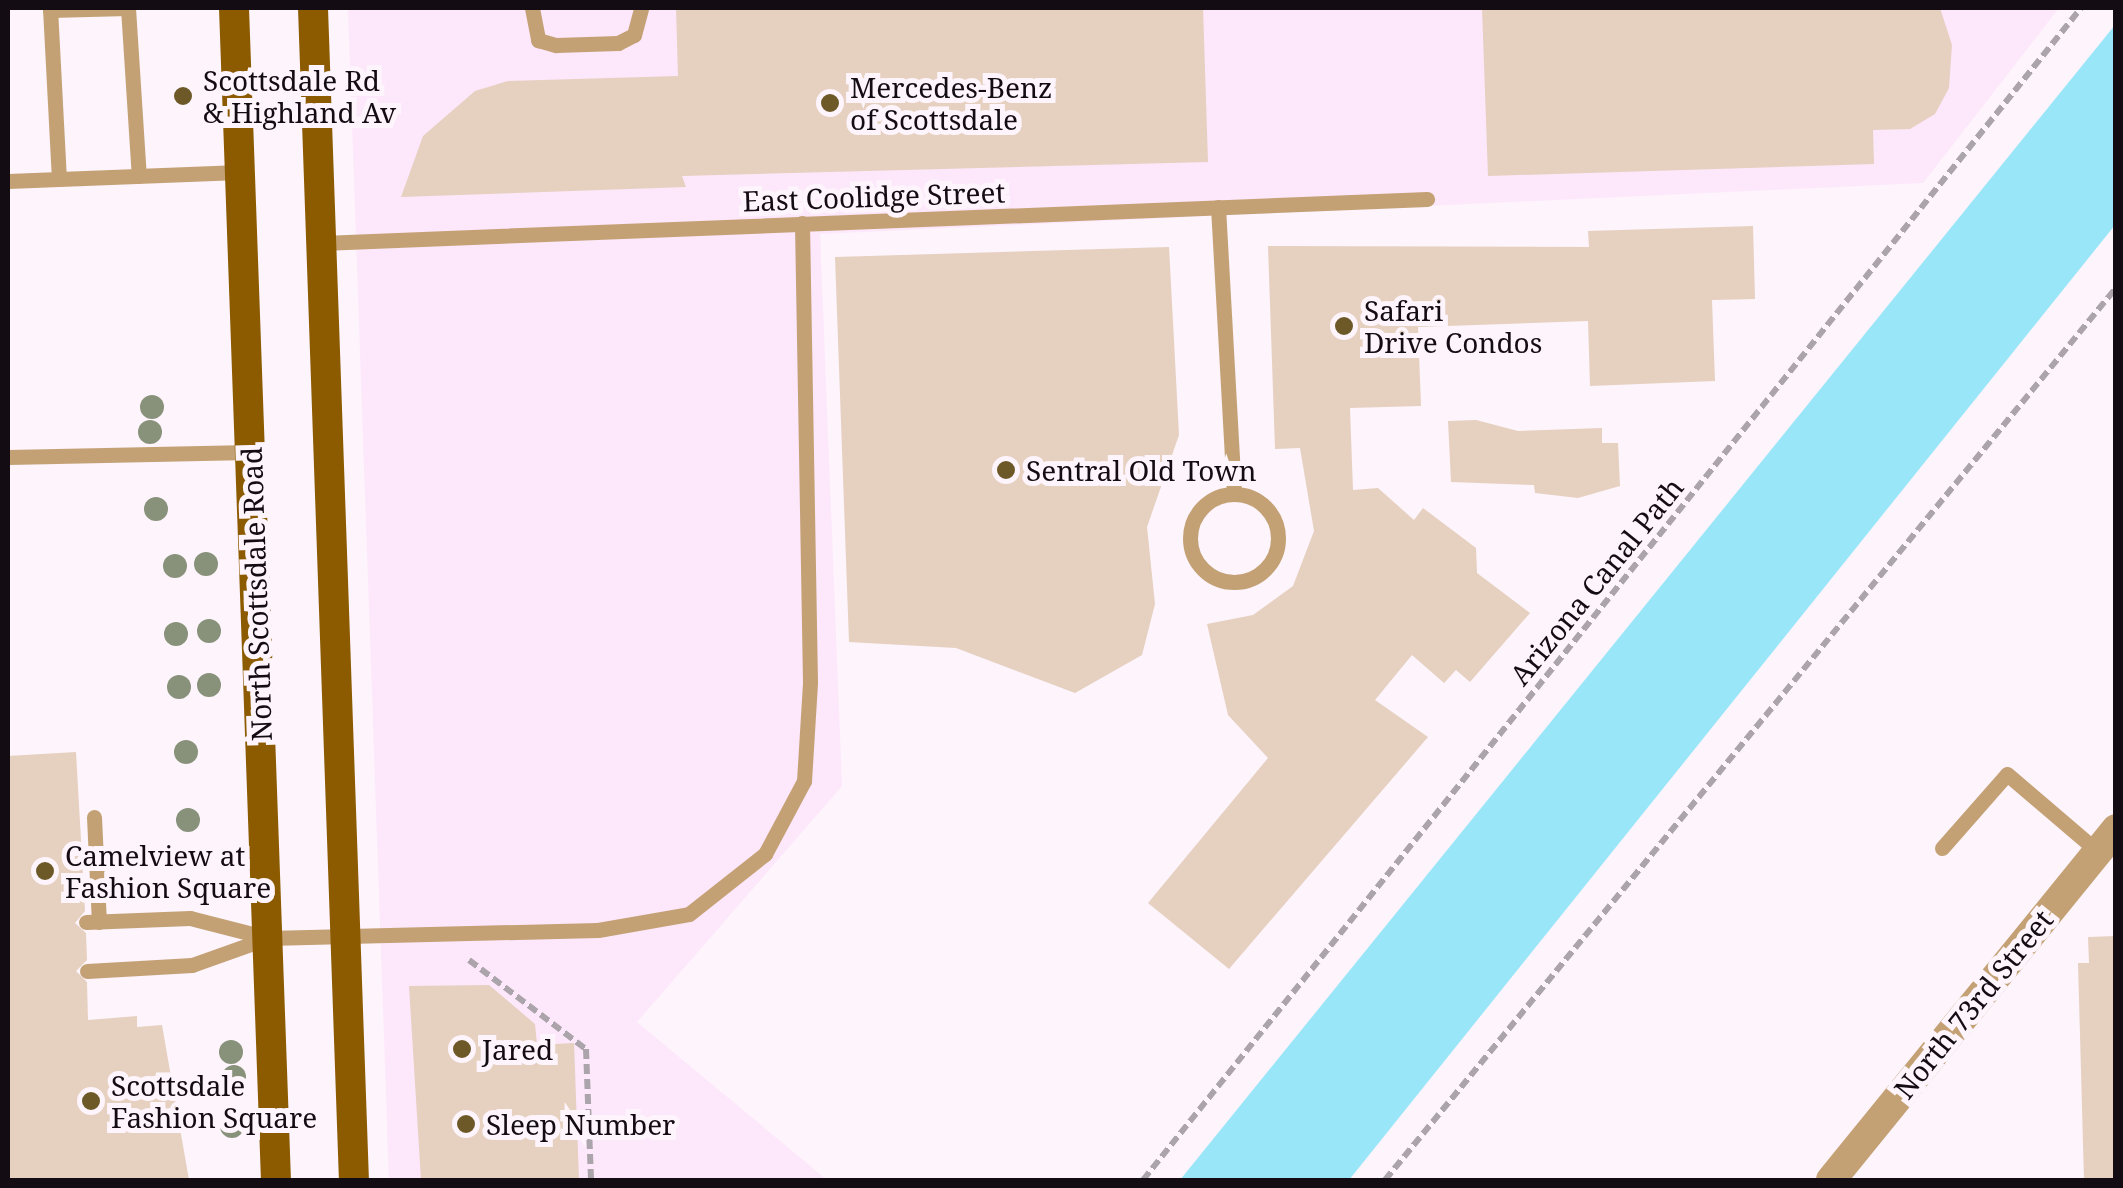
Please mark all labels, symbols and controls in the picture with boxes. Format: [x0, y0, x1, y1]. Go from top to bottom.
place label: Scottsdale Rd & Highland Av [203, 63, 396, 129]
place label: Mercedes-Benz of Scottsdale [850, 70, 1052, 136]
marker: Scottsdale Rd & Highland Av [172, 85, 194, 107]
marker: Mercedes-Benz of Scottsdale [819, 92, 841, 114]
street label: East Coolidge Street [742, 175, 1006, 217]
place label: Safari Drive Condos [1364, 293, 1542, 359]
marker: Safari Drive Condos [1333, 315, 1355, 337]
street label: North Scottsdale Road [234, 446, 278, 742]
place label: Sentral Old Town [1026, 453, 1257, 487]
marker: Sentral Old Town [995, 459, 1017, 481]
street label: Arizona Canal Path [1502, 471, 1690, 691]
place label: Camelview at Fashion Square [65, 838, 271, 904]
marker: Camelview at Fashion Square [34, 860, 56, 882]
street label: North 73rd Street [1887, 903, 2059, 1105]
place label: Jared [482, 1032, 553, 1066]
marker: Jared [451, 1038, 473, 1060]
place label: Scottsdale Fashion Square [111, 1068, 317, 1134]
marker: Scottsdale Fashion Square [80, 1090, 102, 1112]
place label: Sleep Number [486, 1107, 675, 1141]
marker: Sleep Number [455, 1113, 477, 1135]

